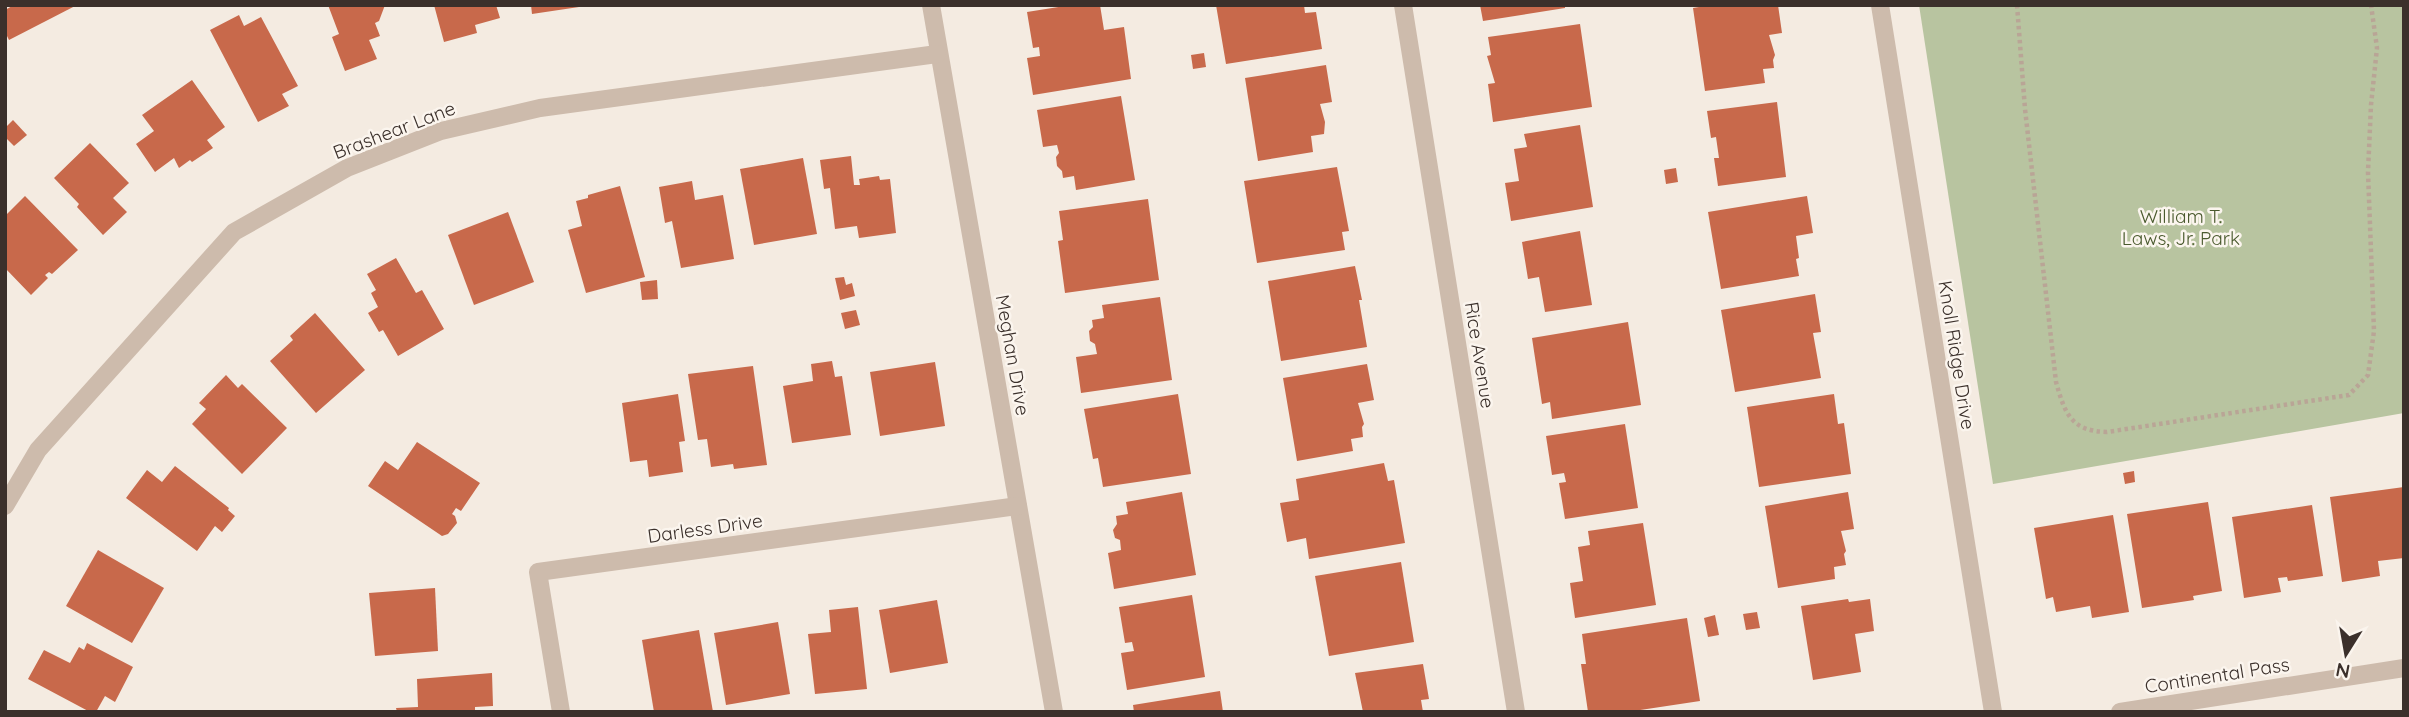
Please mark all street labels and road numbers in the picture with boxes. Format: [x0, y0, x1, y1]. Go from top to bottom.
street label: Brashear Lane [330, 96, 458, 164]
street label: Knoll Ridge Drive [1933, 279, 1981, 431]
street label: Meghan Drive [991, 293, 1035, 417]
street label: Rice Avenue [1460, 300, 1500, 410]
street label: Darless Drive [646, 508, 764, 548]
street label: Continental Pass [2143, 652, 2291, 698]

